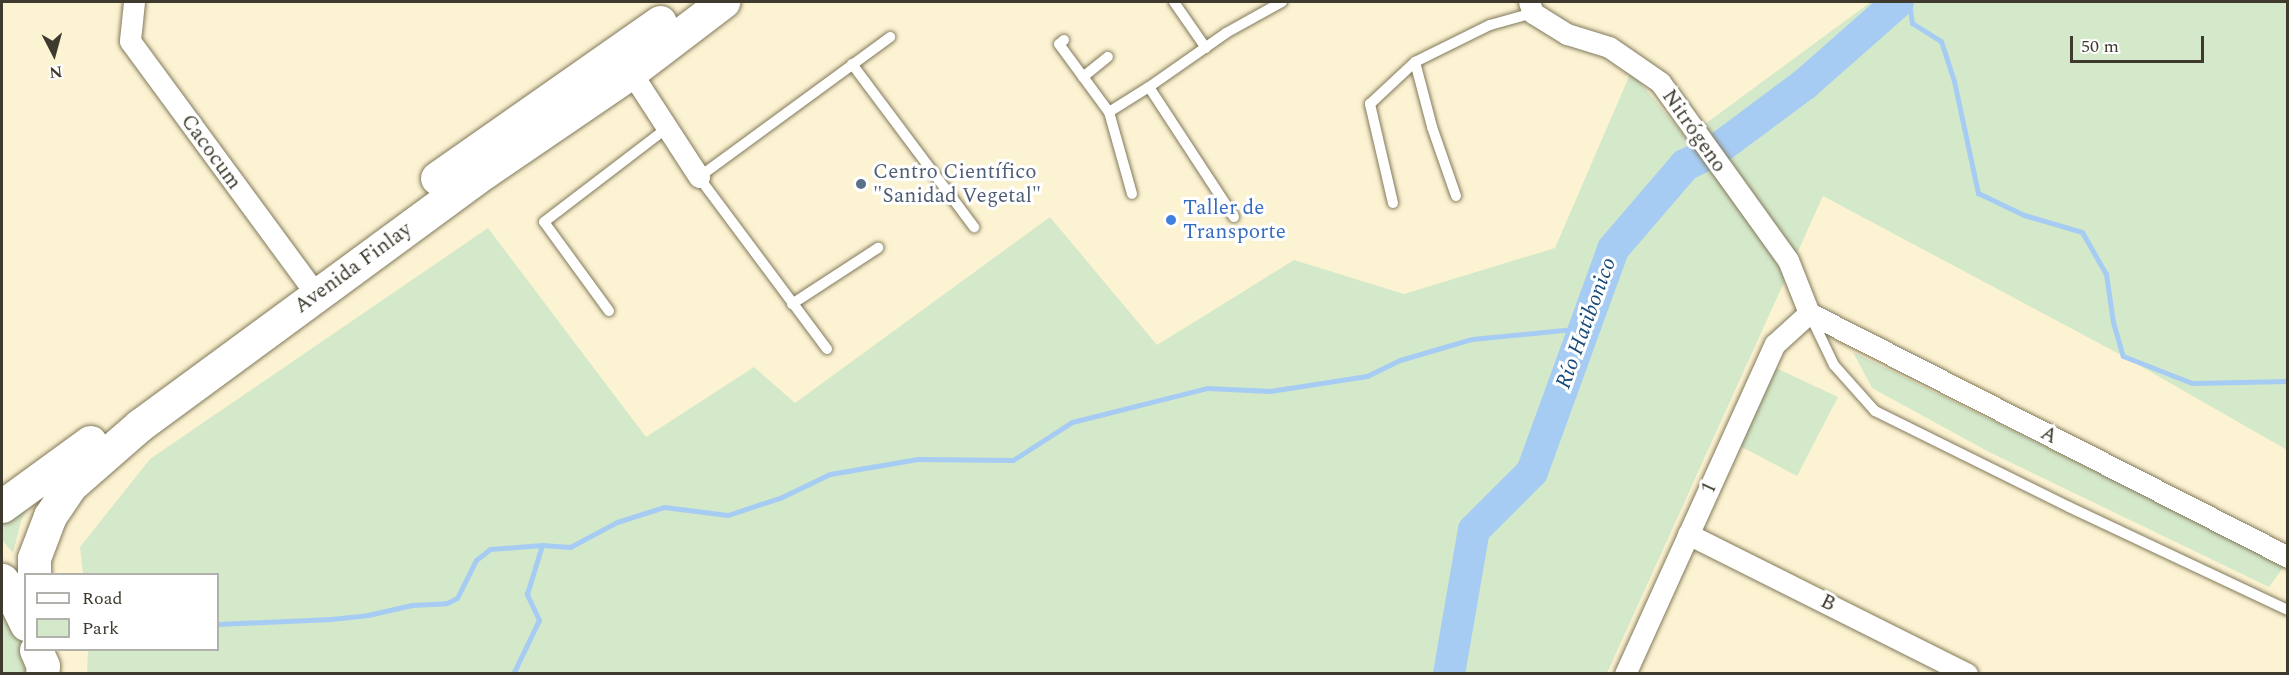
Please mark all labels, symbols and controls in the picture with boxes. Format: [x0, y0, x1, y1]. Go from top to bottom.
north arrow [24, 24, 84, 84]
scale bar [2073, 24, 2206, 62]
text: 50 m [2081, 33, 2119, 60]
text: N [48, 59, 64, 85]
street label: Nitrógeno [1656, 85, 1732, 177]
street label: Cacocum [175, 109, 247, 195]
place label: Centro Científico "Sanidad Vegetal" [873, 159, 1041, 209]
marker: Centro Científico "Sanidad Vegetal" [854, 177, 868, 191]
place label: Taller de Transporte [1183, 195, 1286, 245]
marker: Taller de Transporte [1164, 213, 1178, 227]
street label: Avenida Finlay [289, 217, 417, 319]
water label: Río Hatibonico [1550, 254, 1622, 392]
street label: A [2036, 420, 2062, 450]
street label: 1 [1695, 478, 1723, 498]
legend [24, 573, 219, 651]
text: Road [82, 585, 123, 612]
street label: B [1816, 589, 1840, 617]
text: Park [82, 615, 119, 642]

